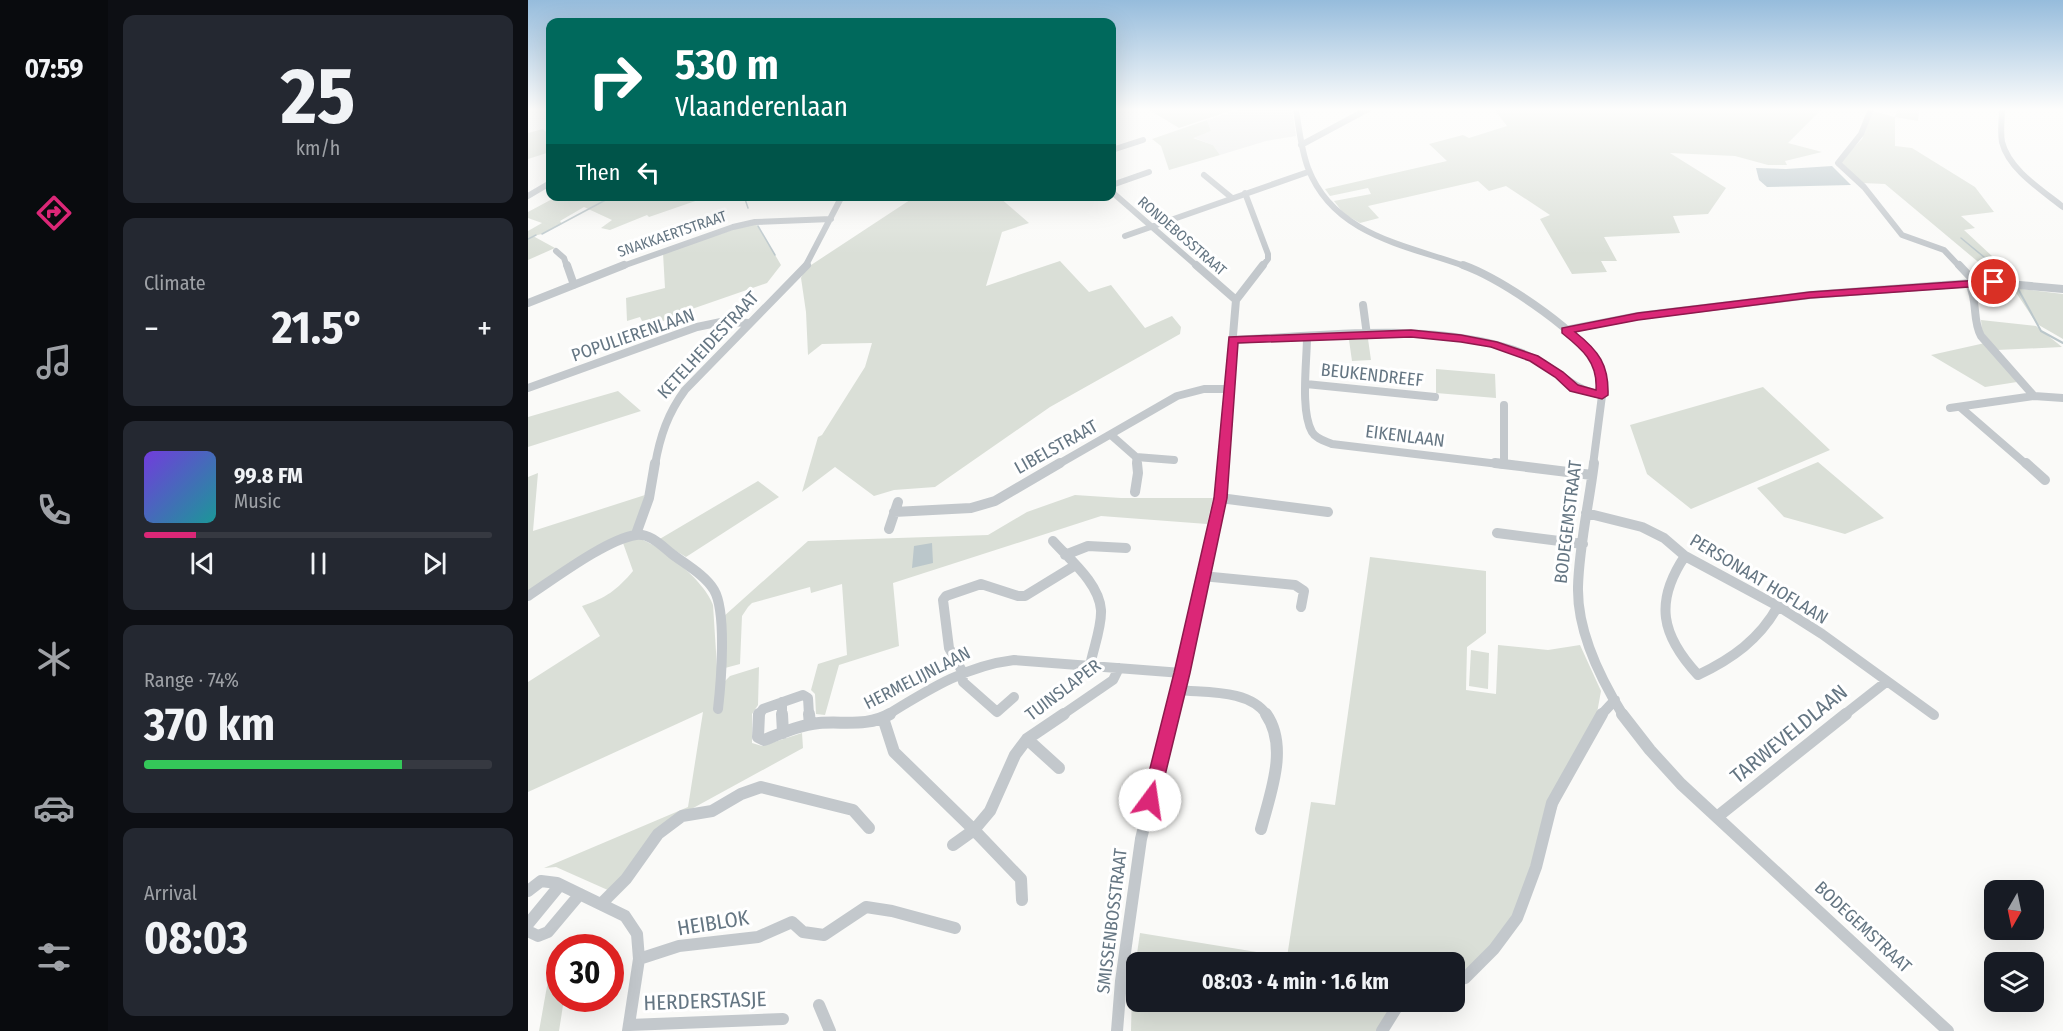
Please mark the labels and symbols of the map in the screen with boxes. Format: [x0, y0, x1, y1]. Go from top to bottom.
street label: RONDEBOSSTRAAT [1134, 193, 1230, 279]
street label: SNAKKAERTSTRAAT [615, 207, 729, 261]
pin [1968, 256, 2019, 307]
street label: KETELHEIDESTRAAT [653, 286, 764, 403]
street label: POPULIERENLAAN [568, 304, 698, 366]
street label: BEUKENDREEF [1320, 359, 1424, 391]
street label: LIBELSTRAAT [1011, 415, 1102, 479]
street label: EIKENLAAN [1364, 420, 1446, 452]
street label: BODEGEMSTRAAT [1550, 458, 1587, 585]
street label: PERSONAAT HOFLAAN [1686, 529, 1832, 629]
street label: HERMELIJNLAAN [860, 642, 974, 714]
street label: TUINSLAPER [1021, 654, 1105, 725]
street label: TARWEVELDLAAN [1725, 679, 1853, 789]
position arrow [1118, 768, 1182, 832]
street label: SMISSENBOSSTRAAT [1092, 846, 1132, 995]
street label: BODEGEMSTRAAT [1810, 877, 1916, 978]
north arrow [1984, 880, 2044, 940]
street label: HEIBLOK [675, 904, 752, 941]
speed limit sign: 30 [546, 934, 624, 1012]
street label: HERDERSTASJE [643, 986, 767, 1016]

